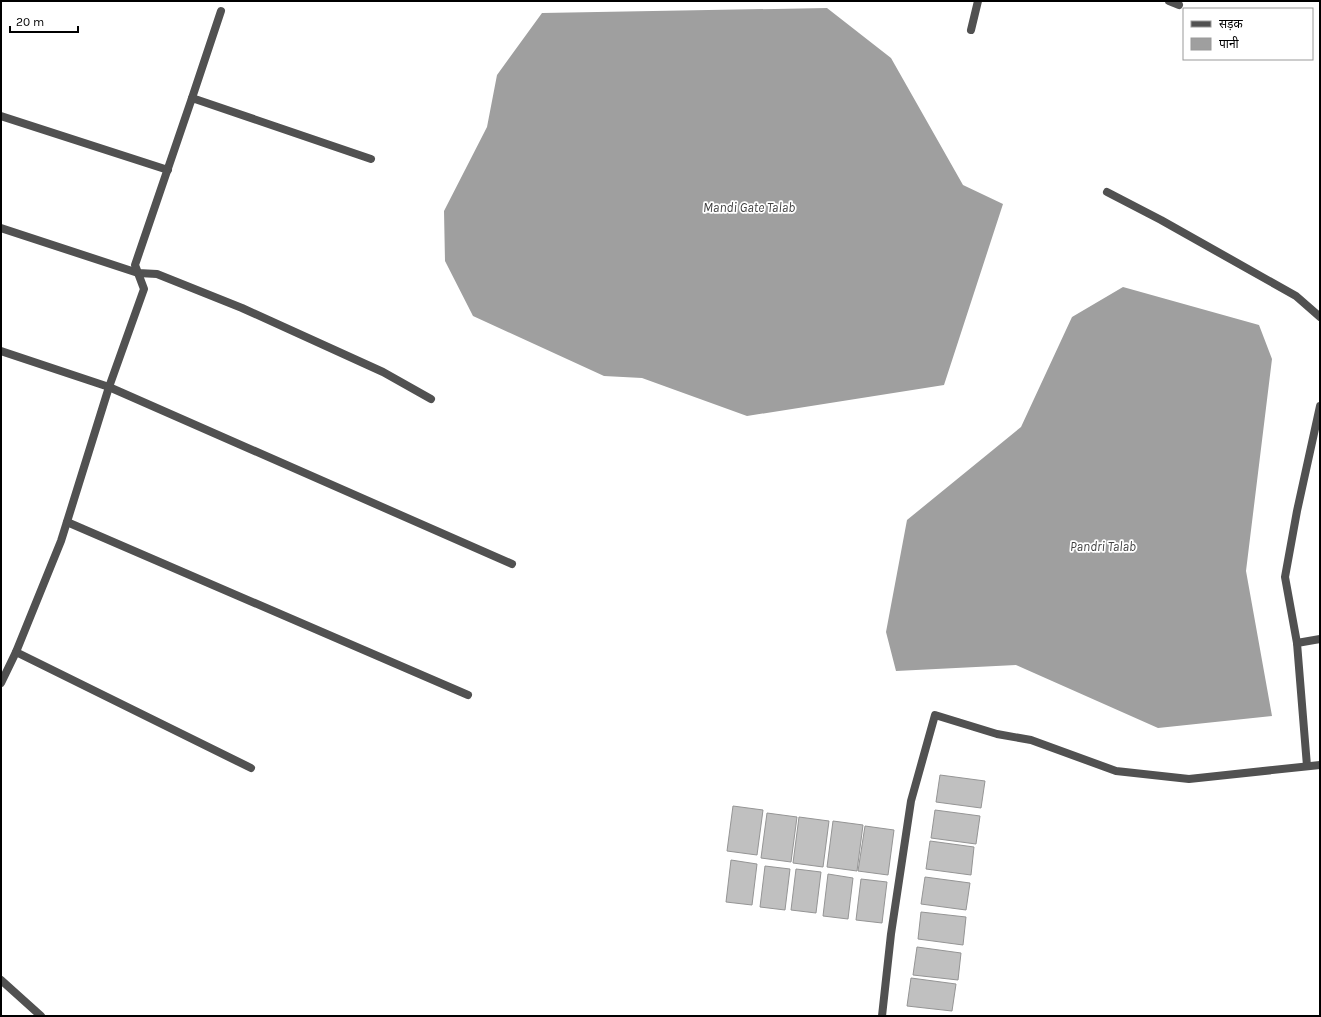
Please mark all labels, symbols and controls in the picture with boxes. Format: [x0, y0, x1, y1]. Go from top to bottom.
scale bar [10, 8, 78, 34]
legend [1183, 8, 1313, 60]
text: 20 m [16, 15, 44, 29]
text: सड़क [1219, 17, 1244, 31]
text: पानी [1219, 36, 1240, 51]
water label: Mandi Gate Talab [703, 200, 795, 215]
water label: Pandri Talab [1070, 539, 1136, 554]

